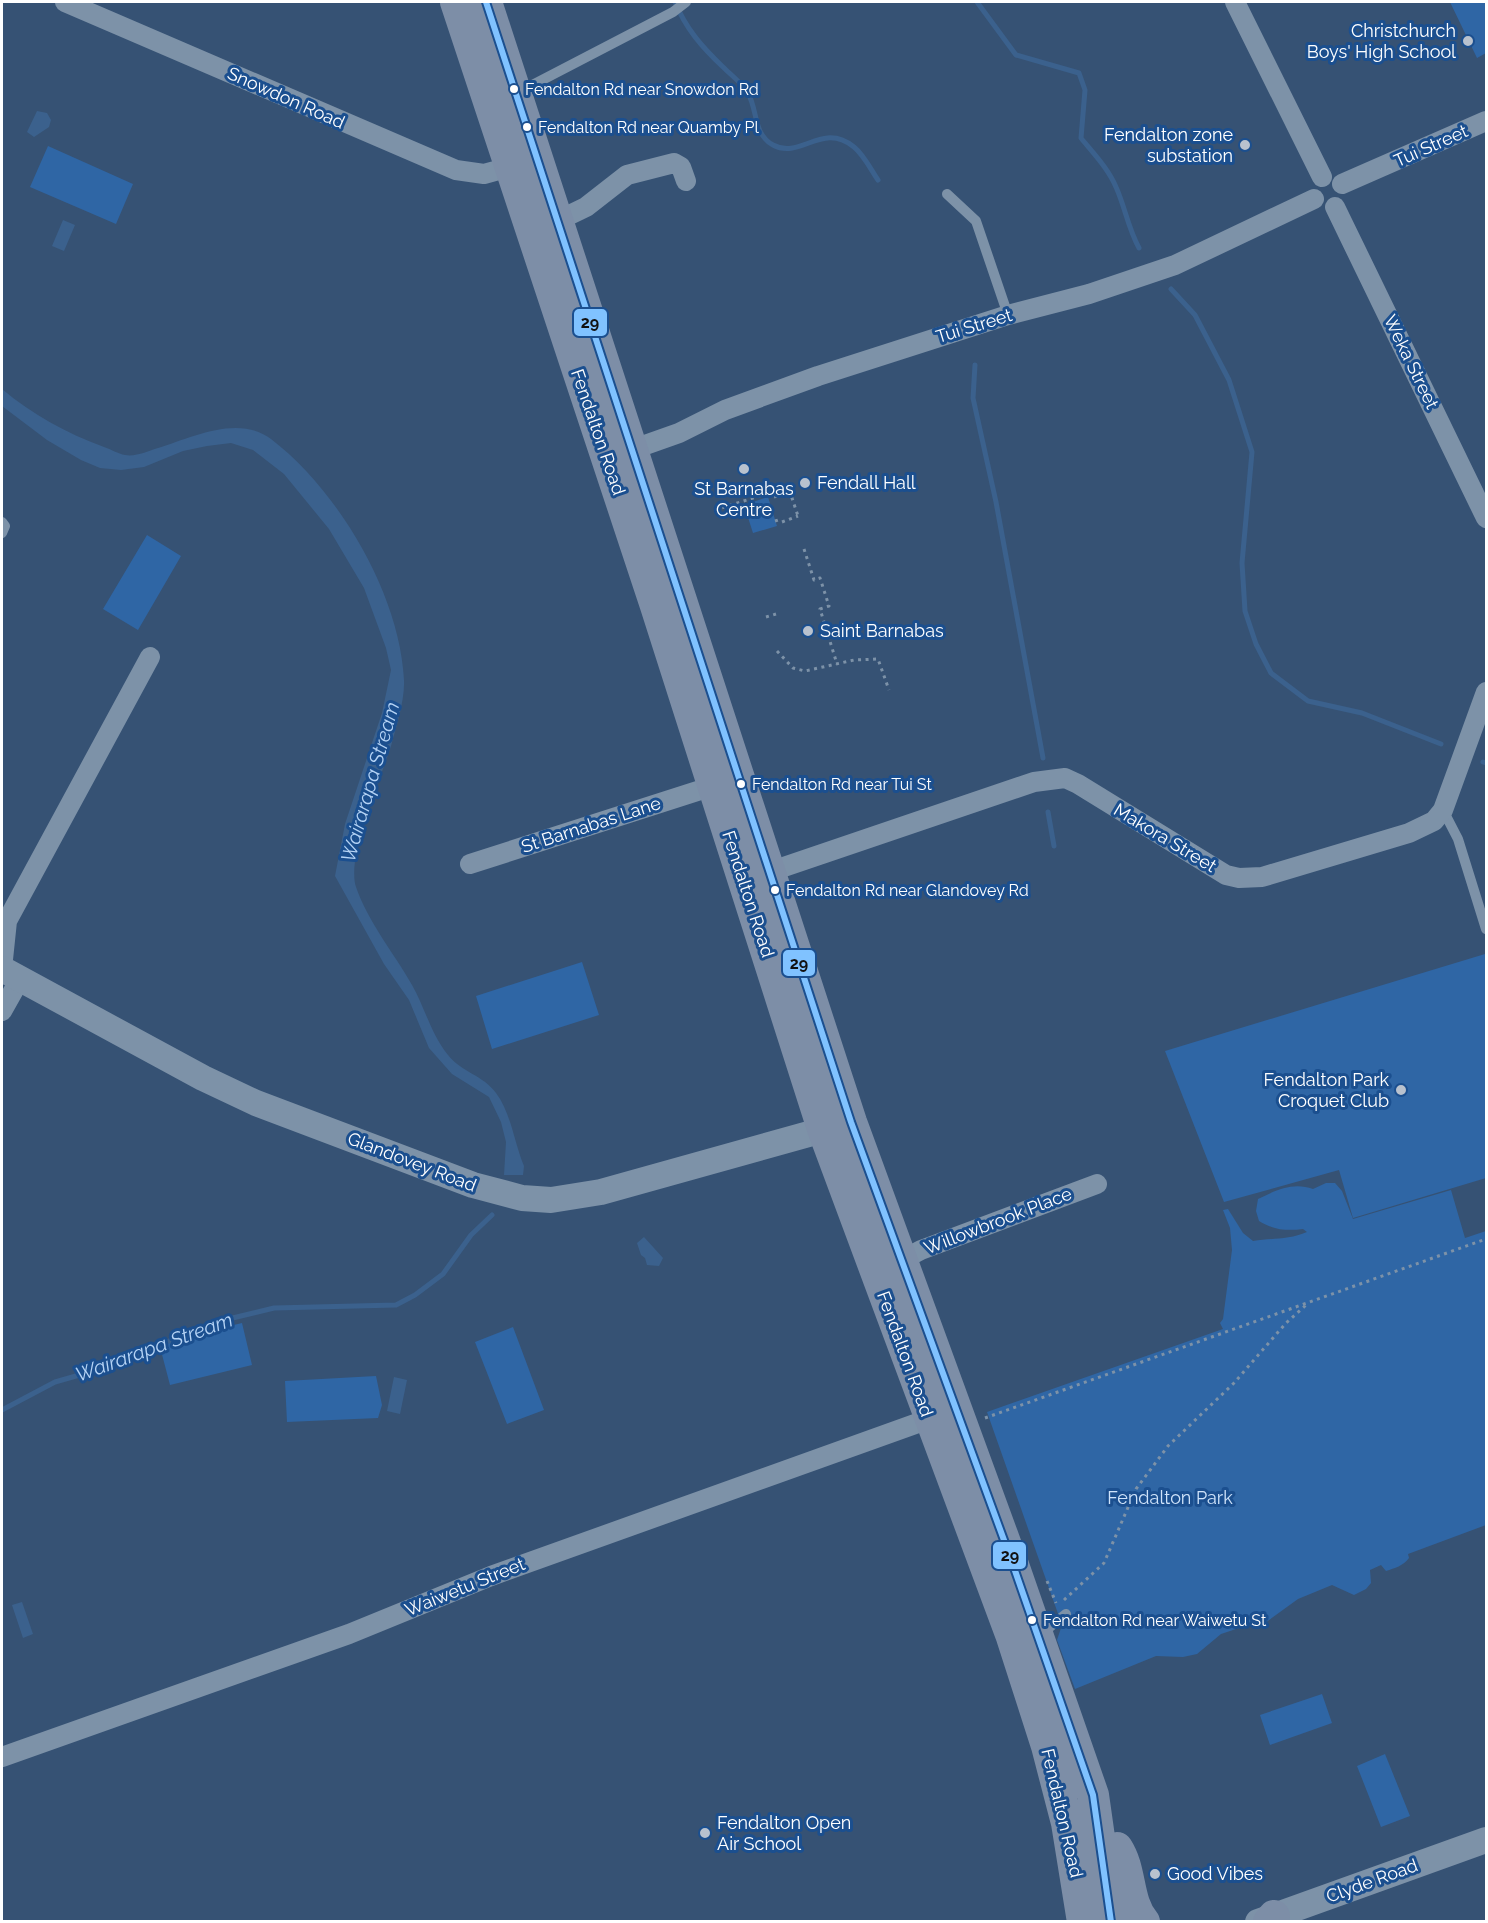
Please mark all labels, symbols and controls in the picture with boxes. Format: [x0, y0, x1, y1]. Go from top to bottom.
place label: Christchurch Boys' High School [1307, 20, 1456, 62]
marker: Christchurch Boys' High School [1461, 34, 1475, 48]
street label: Snowdon Road [224, 62, 348, 133]
place label: Fendalton Rd near Snowdon Rd [525, 80, 759, 99]
marker: Fendalton Rd near Snowdon Rd [508, 83, 520, 95]
place label: Fendalton Rd near Quamby Pl [538, 118, 760, 137]
street label: Tui Street [1391, 120, 1471, 171]
marker: Fendalton Rd near Quamby Pl [521, 121, 533, 133]
place label: Fendalton zone substation [1104, 124, 1233, 166]
marker: Fendalton zone substation [1238, 138, 1252, 152]
street label: Tui Street [933, 304, 1015, 347]
line badge: 29 [573, 308, 608, 337]
street label: Weka Street [1380, 311, 1443, 412]
text: 29 [581, 313, 599, 332]
street label: Fendalton Road [567, 366, 630, 498]
marker: St Barnabas Centre [737, 462, 751, 476]
place label: Fendall Hall [817, 472, 916, 493]
marker: Fendall Hall [798, 476, 812, 490]
place label: St Barnabas Centre [694, 478, 794, 520]
place label: Saint Barnabas [820, 620, 944, 641]
marker: Saint Barnabas [801, 624, 815, 638]
water label: Wairarapa Stream [336, 699, 404, 865]
place label: Fendalton Rd near Tui St [752, 775, 932, 794]
marker: Fendalton Rd near Tui St [735, 778, 747, 790]
street label: St Barnabas Lane [518, 792, 664, 857]
street label: Makora Street [1110, 799, 1220, 876]
street label: Fendalton Road [718, 828, 779, 960]
place label: Fendalton Rd near Glandovey Rd [786, 881, 1029, 900]
marker: Fendalton Rd near Glandovey Rd [769, 884, 781, 896]
line badge: 29 [782, 949, 816, 977]
text: 29 [790, 954, 808, 973]
place label: Fendalton Park Croquet Club [1264, 1069, 1389, 1111]
marker: Fendalton Park Croquet Club [1394, 1083, 1408, 1097]
street label: Glandovey Road [345, 1127, 480, 1196]
street label: Willowbrook Place [921, 1183, 1075, 1258]
street label: Fendalton Road [873, 1288, 938, 1419]
water label: Wairarapa Stream [72, 1307, 236, 1387]
park label: Fendalton Park [1107, 1487, 1233, 1508]
line badge: 29 [992, 1541, 1027, 1570]
text: 29 [1001, 1546, 1019, 1565]
street label: Waiwetu Street [402, 1553, 528, 1620]
place label: Fendalton Rd near Waiwetu St [1043, 1611, 1267, 1630]
marker: Fendalton Rd near Waiwetu St [1026, 1614, 1038, 1626]
street label: Fendalton Road [1037, 1746, 1088, 1879]
place label: Fendalton Open Air School [717, 1812, 851, 1854]
marker: Fendalton Open Air School [698, 1826, 712, 1840]
street label: Clyde Road [1323, 1854, 1420, 1907]
place label: Good Vibes [1167, 1863, 1263, 1884]
marker: Good Vibes [1148, 1867, 1162, 1881]

